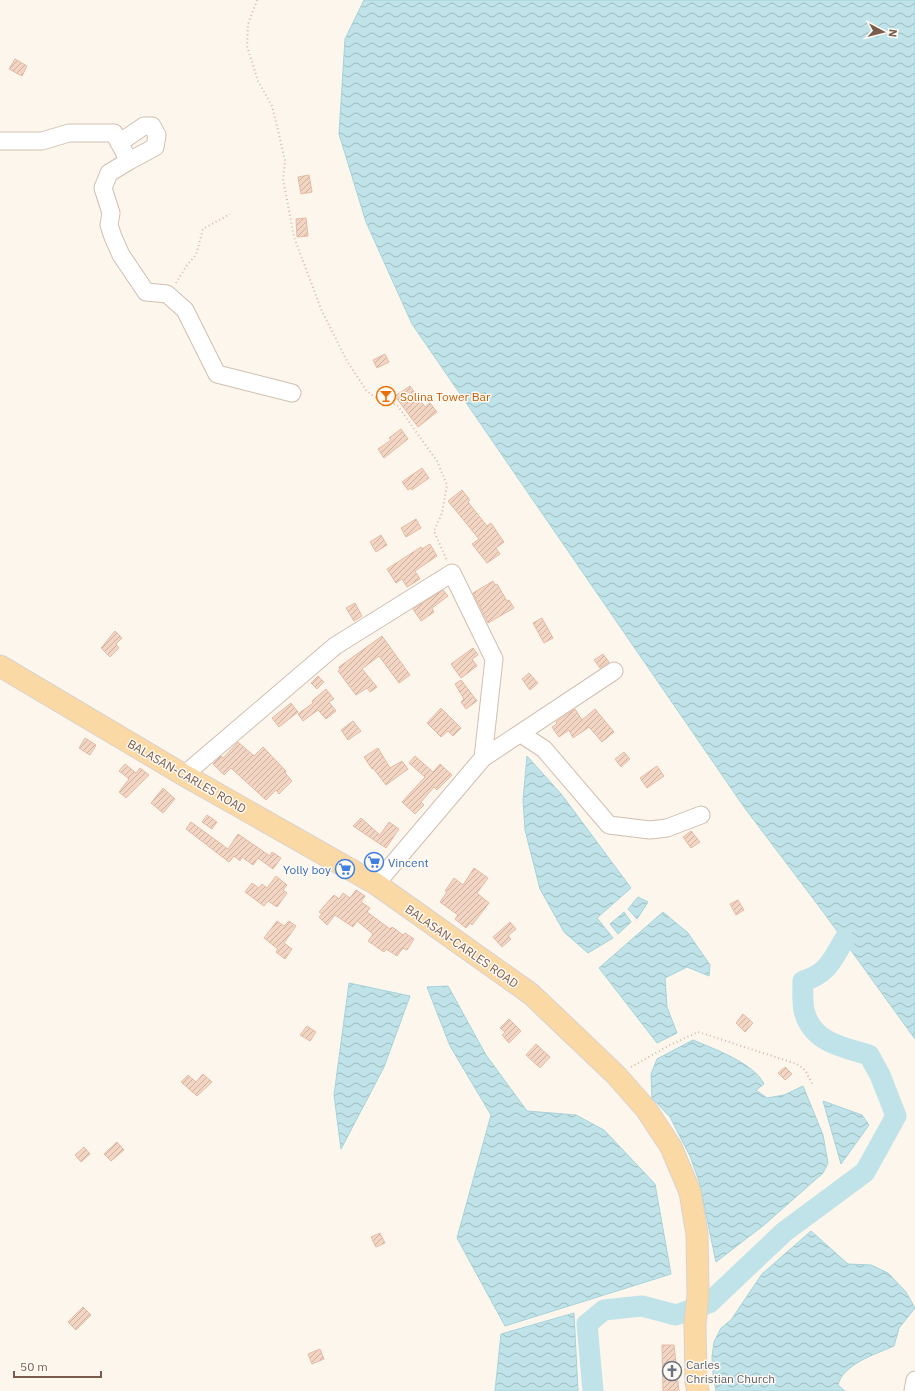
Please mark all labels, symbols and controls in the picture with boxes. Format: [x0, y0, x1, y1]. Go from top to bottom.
north arrow [863, 12, 903, 52]
text: N [885, 28, 900, 38]
bar icon: Solina Tower Bar [375, 385, 397, 407]
place label: Solina Tower Bar [400, 389, 491, 404]
street label: BALASAN-CARLES ROAD [125, 736, 249, 816]
supermarket icon: Vincent [363, 851, 385, 873]
place label: Vincent [388, 855, 429, 870]
supermarket icon: Yolly boy [334, 858, 356, 880]
place label: Yolly boy [283, 862, 331, 877]
street label: BALASAN-CARLES ROAD [403, 901, 521, 991]
scale bar [14, 1353, 101, 1379]
place label: Carles Christian Church [686, 1357, 775, 1386]
text: 50 m [20, 1359, 48, 1374]
church icon: Carles Christian Church [661, 1360, 683, 1382]

